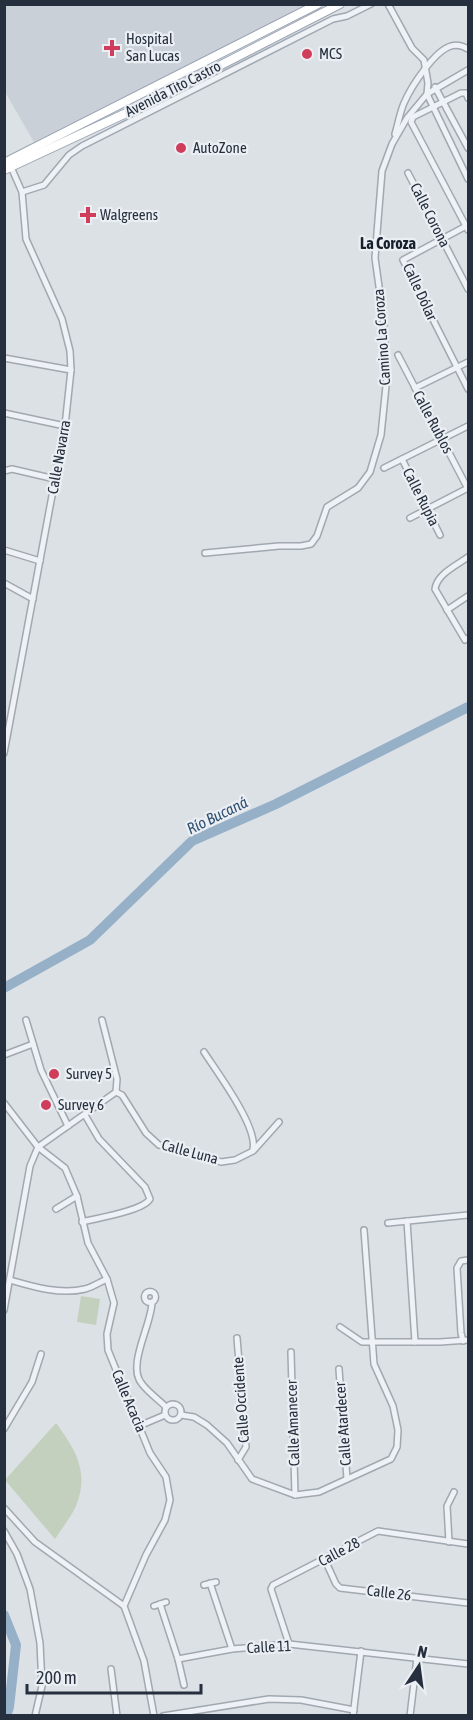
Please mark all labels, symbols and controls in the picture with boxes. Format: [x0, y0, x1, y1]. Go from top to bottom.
place label: Hospital San Lucas [126, 30, 179, 64]
marker: Hospital San Lucas [103, 39, 121, 57]
place label: MCS [319, 45, 342, 62]
marker: MCS [300, 47, 314, 61]
street label: Avenida Tito Castro [122, 57, 223, 120]
place label: AutoZone [193, 139, 247, 156]
marker: AutoZone [174, 141, 188, 155]
street label: Calle Corona [407, 180, 454, 250]
place label: Walgreens [100, 206, 158, 223]
marker: Walgreens [81, 208, 95, 222]
district label: La Coroza [360, 234, 416, 252]
street label: Calle Dólar [400, 260, 441, 324]
street label: Camino La Coroza [370, 288, 393, 386]
street label: Calle Rublos [410, 388, 457, 456]
street label: Calle Navarra [44, 419, 73, 495]
street label: Calle Rupia [400, 465, 443, 529]
water label: Río Bucaná [184, 792, 251, 837]
place label: Survey 5 [66, 1065, 112, 1082]
marker: Survey 5 [47, 1067, 61, 1081]
place label: Survey 6 [58, 1096, 104, 1113]
marker: Survey 6 [39, 1098, 53, 1112]
street label: Calle Luna [160, 1136, 220, 1167]
street label: Calle Occidente [229, 1356, 252, 1443]
street label: Calle Acacia [109, 1367, 150, 1435]
street label: Calle Amanecer [282, 1379, 303, 1466]
street label: Calle Atardecer [331, 1381, 354, 1467]
street label: Calle 28 [315, 1534, 362, 1570]
street label: Calle 26 [366, 1581, 412, 1604]
north arrow [389, 1636, 449, 1696]
street label: Calle 11 [246, 1637, 292, 1656]
text: N [416, 1642, 429, 1661]
scale bar [27, 1657, 201, 1695]
text: 200 m [36, 1667, 77, 1688]

